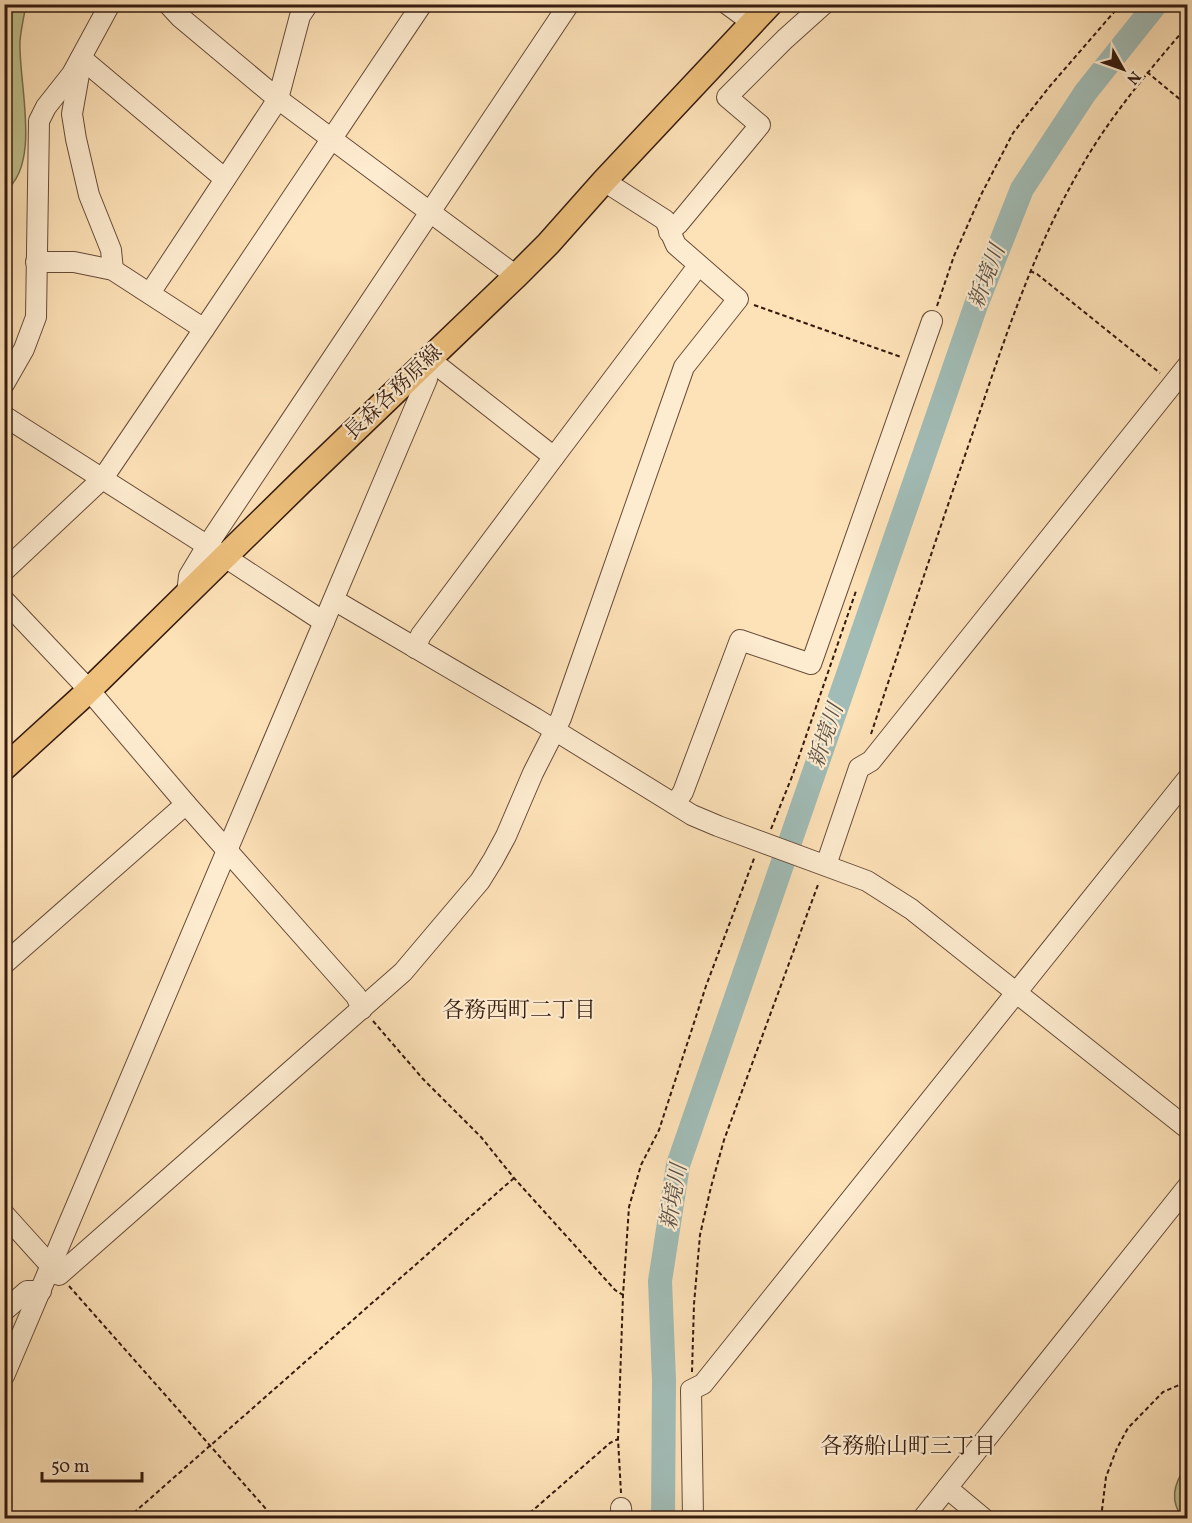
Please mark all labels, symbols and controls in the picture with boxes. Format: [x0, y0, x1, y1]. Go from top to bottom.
north arrow [1093, 39, 1153, 99]
text: N [1121, 66, 1145, 89]
water label: 新境川 [962, 239, 1015, 313]
street label: 長森各務原線 [339, 339, 449, 447]
water label: 新境川 [802, 698, 853, 772]
district label: 各務西町二丁目 [442, 996, 596, 1027]
water label: 新境川 [654, 1160, 696, 1232]
district label: 各務船山町三丁目 [820, 1432, 996, 1463]
scale bar [42, 1445, 142, 1483]
text: 50 m [51, 1455, 90, 1480]

